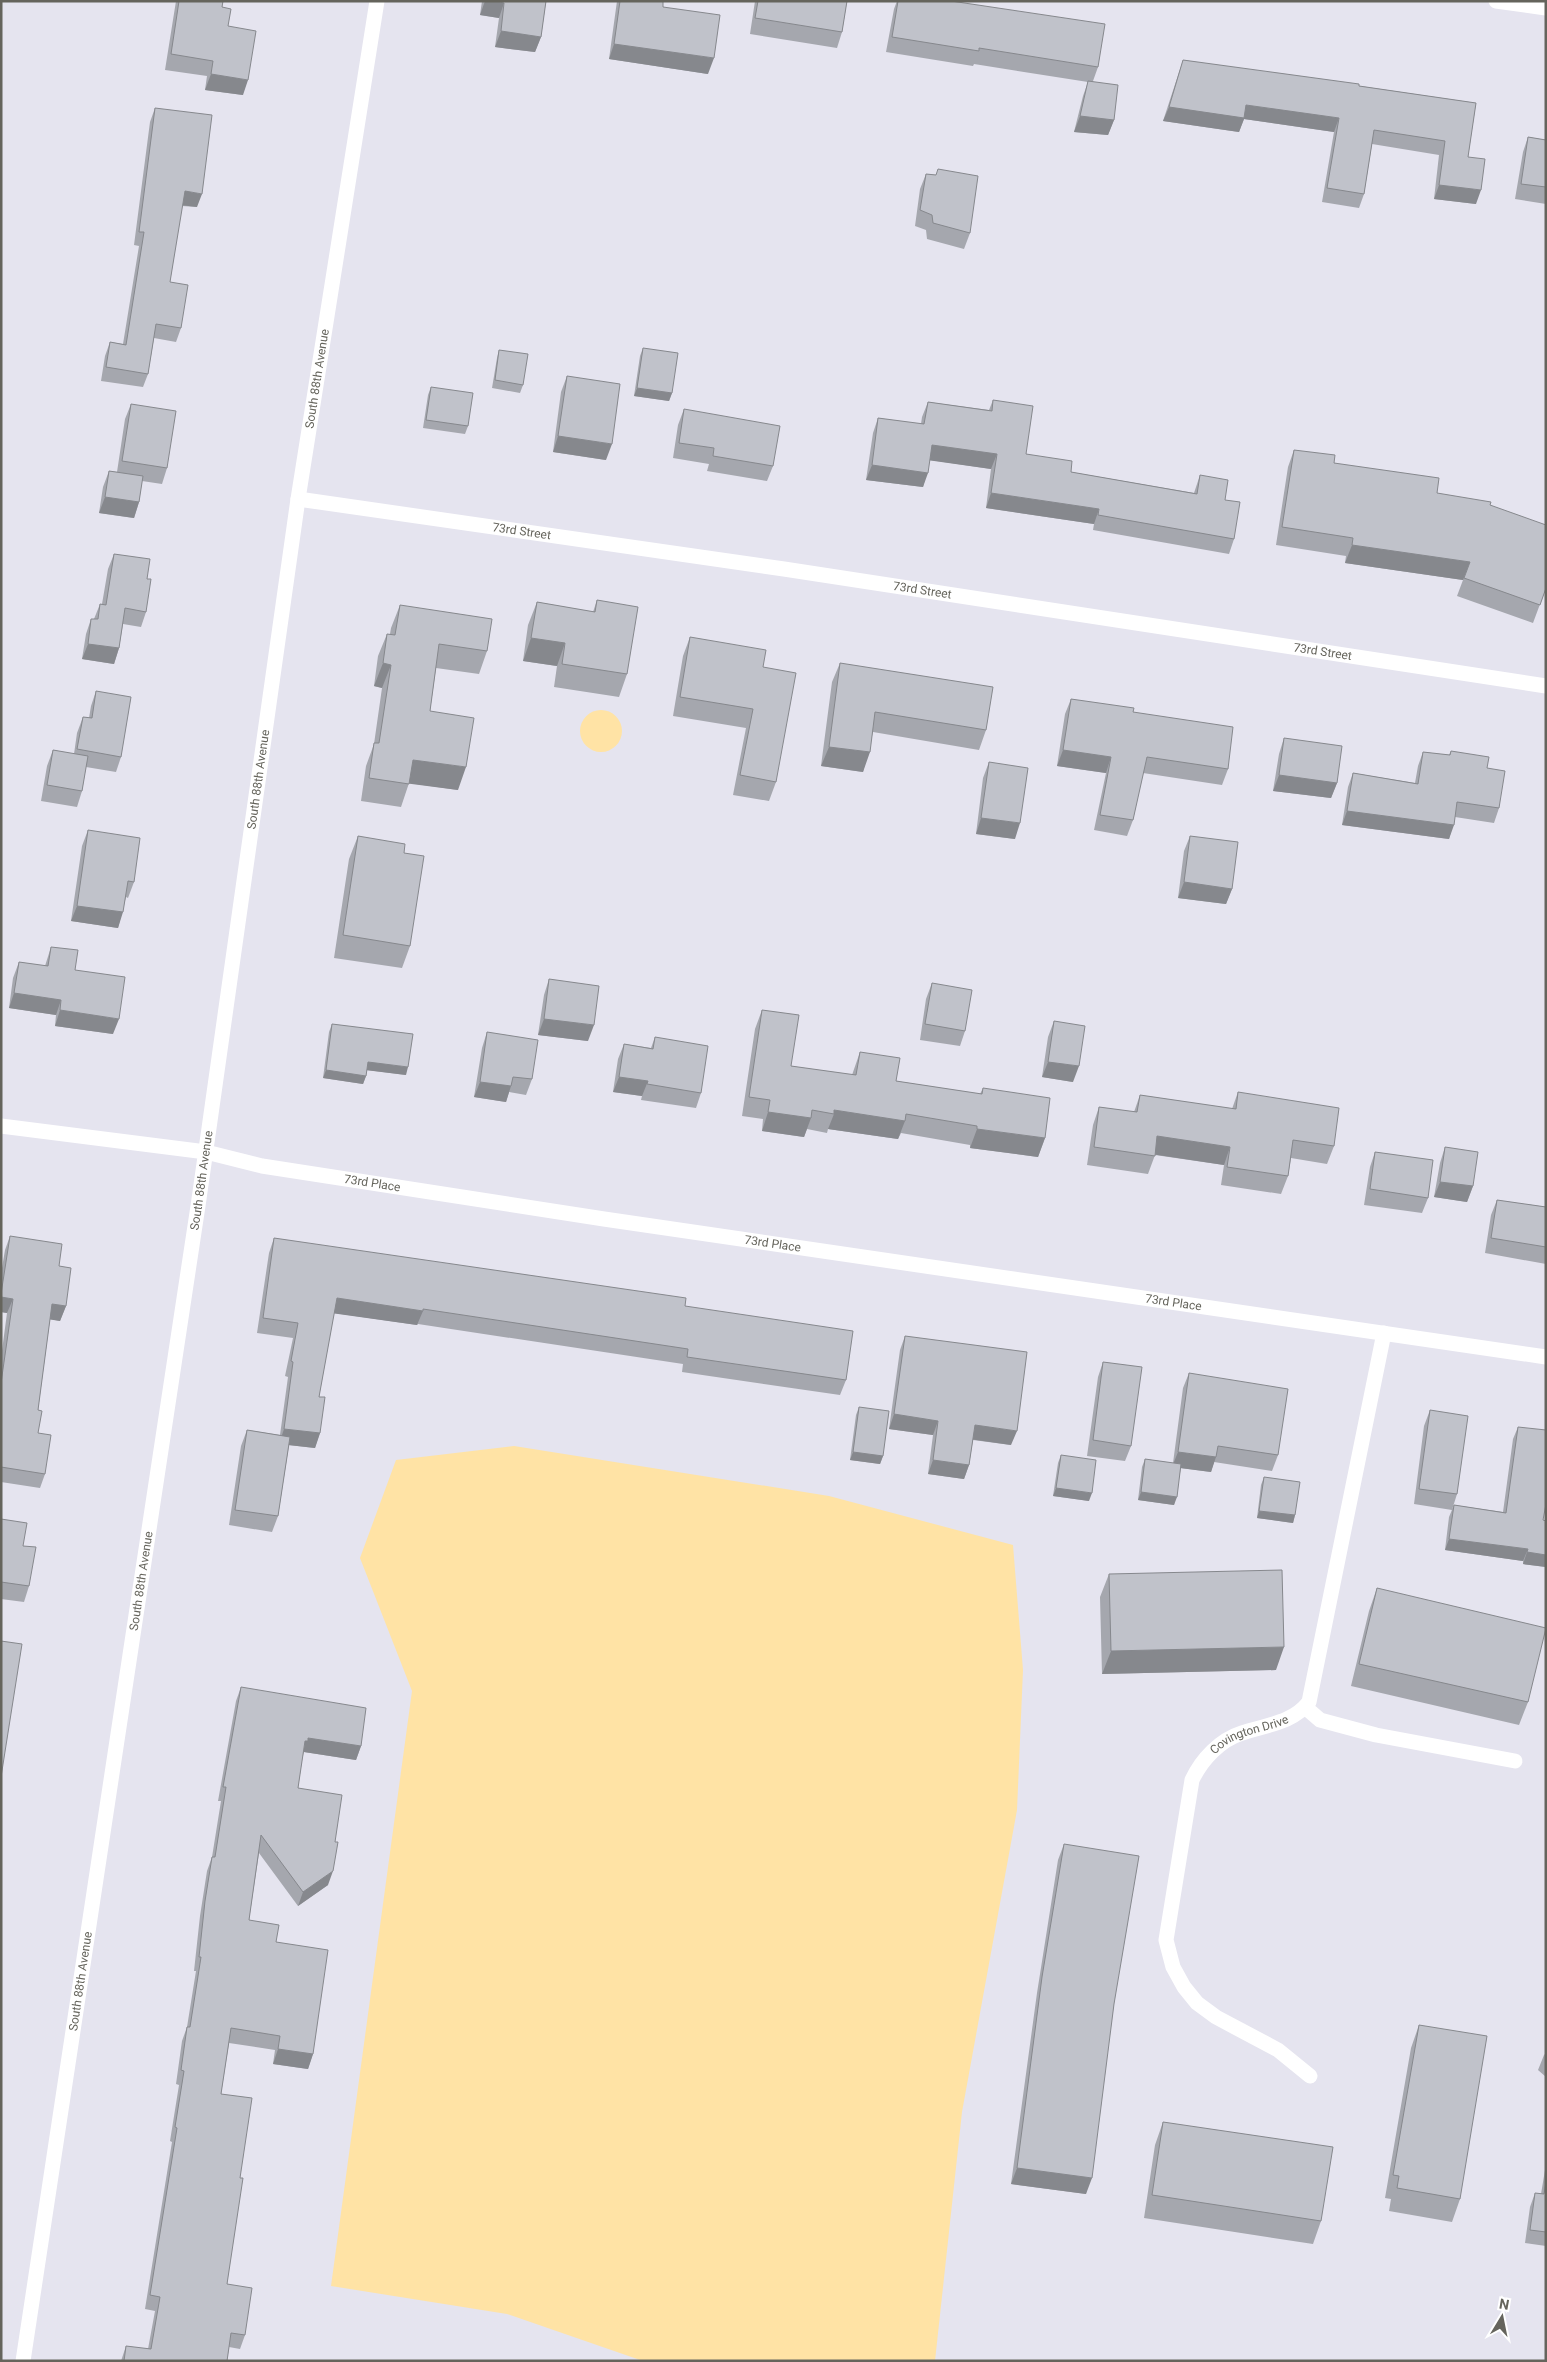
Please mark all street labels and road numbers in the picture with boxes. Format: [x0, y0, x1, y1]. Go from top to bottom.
street label: South 88th Avenue [302, 328, 332, 429]
street label: 73rd Street [492, 520, 552, 542]
street label: 73rd Street [892, 579, 953, 602]
street label: 73rd Street [1292, 640, 1353, 663]
street label: South 88th Avenue [244, 729, 272, 830]
street label: South 88th Avenue [187, 1130, 216, 1231]
street label: 73rd Place [343, 1172, 402, 1194]
street label: 73rd Place [744, 1233, 802, 1255]
street label: 73rd Place [1144, 1291, 1203, 1313]
street label: South 88th Avenue [127, 1530, 156, 1632]
street label: Covington Drive [1207, 1712, 1291, 1757]
street label: South 88th Avenue [66, 1931, 95, 2032]

